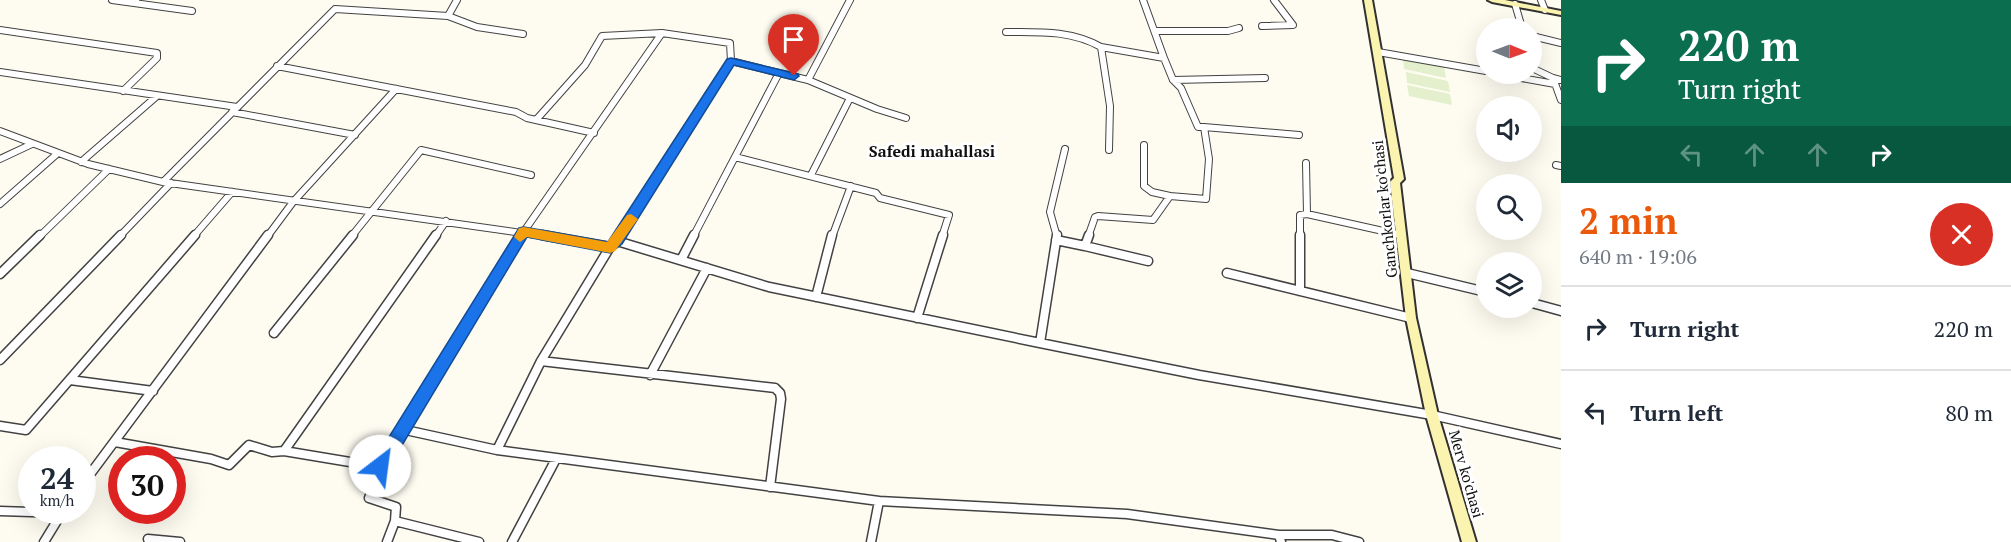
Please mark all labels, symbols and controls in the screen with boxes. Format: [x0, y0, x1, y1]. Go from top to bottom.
pin [768, 14, 819, 76]
text: 220 m [1678, 17, 1799, 73]
north arrow [1476, 18, 1542, 84]
map controls [1476, 18, 1542, 318]
icon: arrive [777, 23, 810, 56]
icon: right [1579, 24, 1657, 102]
text: Turn right [1678, 71, 1801, 107]
button: sound [1476, 96, 1542, 162]
icon: left [1675, 138, 1708, 171]
icon: ahead [1738, 138, 1771, 171]
icon: ahead [1801, 138, 1834, 171]
icon: right [1864, 138, 1897, 171]
street label: Ganchkorlar ko'chasi [1367, 139, 1401, 279]
district label: Safedi mahallasi [869, 140, 995, 162]
button: search [1476, 174, 1542, 240]
text: 2 min [1579, 197, 1677, 244]
button: close [1930, 203, 1993, 266]
text: 640 m · 19:06 [1579, 243, 1697, 270]
button: layers [1476, 252, 1542, 318]
icon: right [1579, 312, 1612, 345]
text: Turn right [1630, 314, 1739, 343]
text: 220 m [1933, 314, 1993, 343]
icon: left [1579, 396, 1612, 429]
text: Turn left [1630, 398, 1723, 427]
text: 80 m [1945, 398, 1993, 427]
street label: Merv ko'chasi [1445, 428, 1489, 520]
position arrow [348, 434, 412, 498]
speed limit sign: 30 [108, 446, 186, 524]
text: 24 [40, 458, 74, 498]
text: km/h [40, 490, 74, 510]

